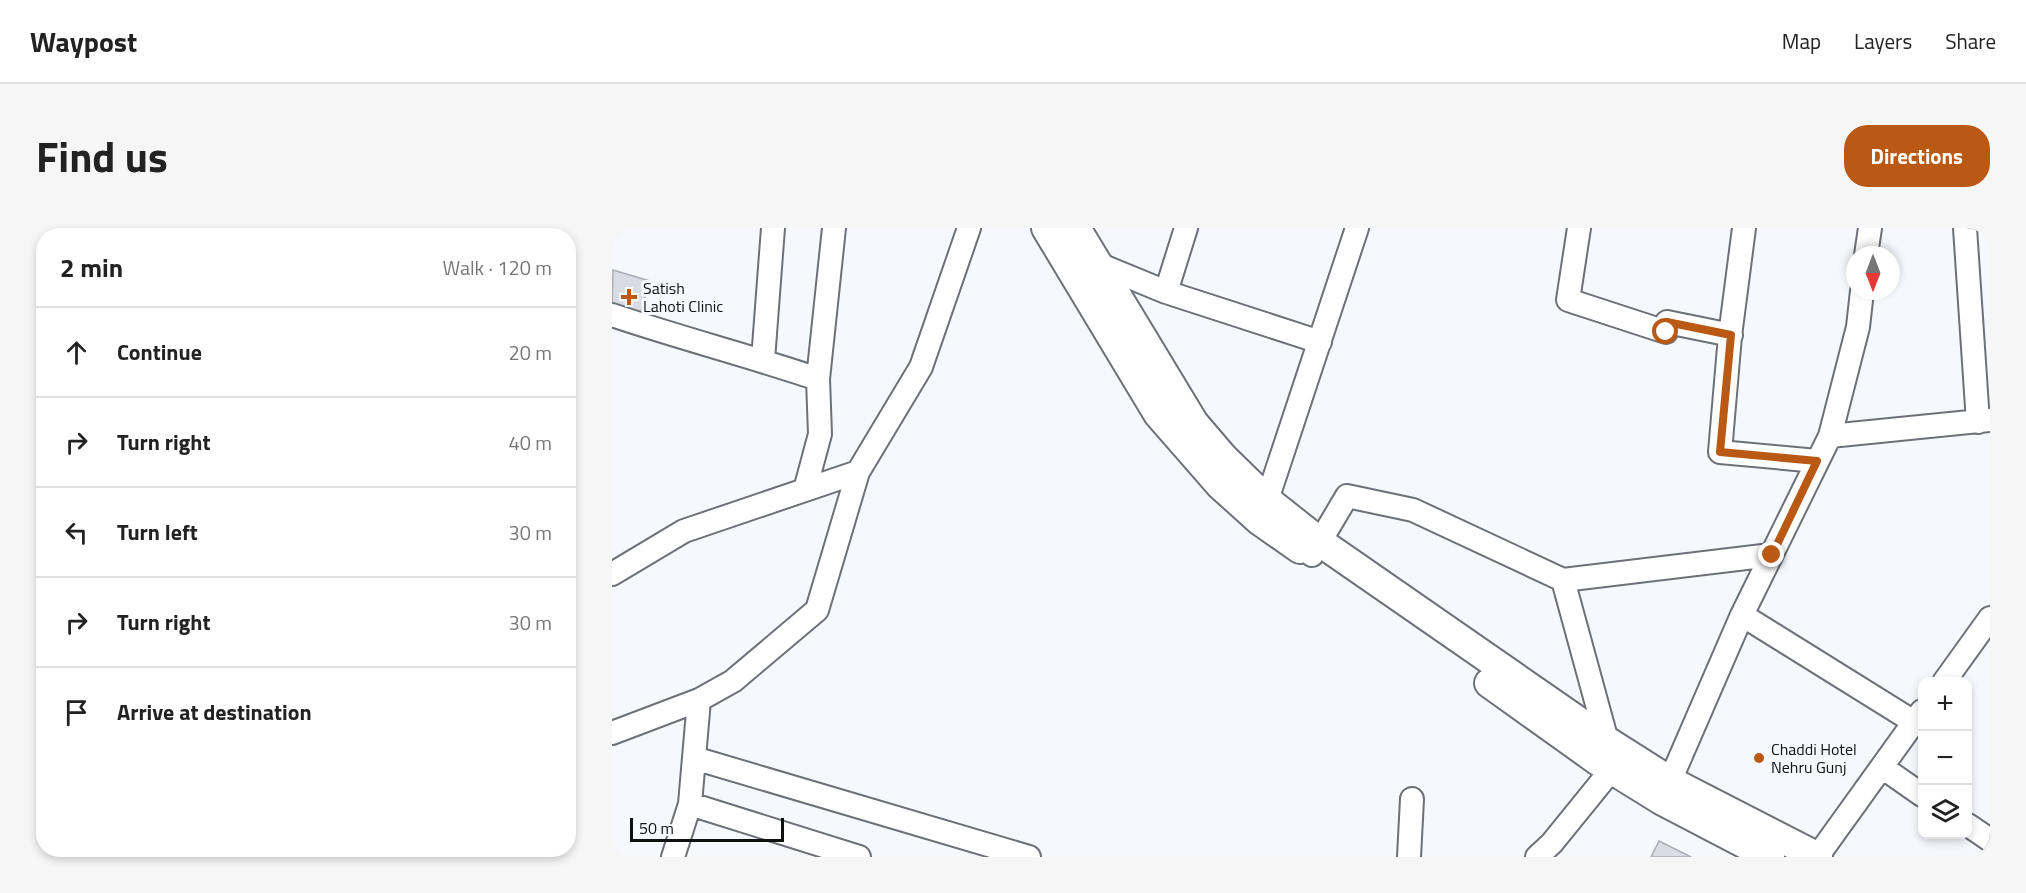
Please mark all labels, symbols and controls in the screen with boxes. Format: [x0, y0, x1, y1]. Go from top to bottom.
text: Waypost [30, 20, 137, 63]
text: Map [1782, 25, 1821, 57]
text: Layers [1854, 25, 1912, 57]
text: Share [1945, 25, 1996, 57]
text: Find us [36, 124, 168, 188]
button: Directions [1844, 125, 1990, 187]
north arrow [1846, 246, 1900, 300]
text: 2 min [60, 248, 123, 287]
text: Walk · 120 m [443, 252, 552, 283]
place label: Satish Lahoti Clinic [643, 276, 723, 318]
marker: Satish Lahoti Clinic [620, 288, 638, 306]
route start [1652, 318, 1678, 344]
text: Continue [117, 335, 202, 369]
icon: ahead [60, 336, 93, 369]
text: 20 m [508, 337, 552, 368]
text: Turn right [117, 425, 211, 459]
icon: right [60, 426, 93, 459]
text: 40 m [508, 427, 552, 458]
text: Turn left [117, 515, 198, 549]
icon: left [60, 516, 93, 549]
text: 30 m [508, 517, 552, 548]
route end [1758, 541, 1784, 567]
text: Turn right [117, 605, 211, 639]
icon: right [60, 606, 93, 639]
text: 30 m [508, 607, 552, 638]
map controls [1918, 677, 1972, 839]
button: + [1918, 677, 1972, 731]
text: Arrive at destination [117, 695, 312, 729]
icon: arrive [60, 696, 93, 729]
button: − [1918, 731, 1972, 785]
place label: Chaddi Hotel Nehru Gunj [1771, 737, 1857, 779]
marker: Chaddi Hotel Nehru Gunj [1752, 751, 1766, 765]
button: layers [1918, 785, 1972, 839]
scale bar [630, 815, 784, 842]
text: 50 m [639, 816, 674, 840]

